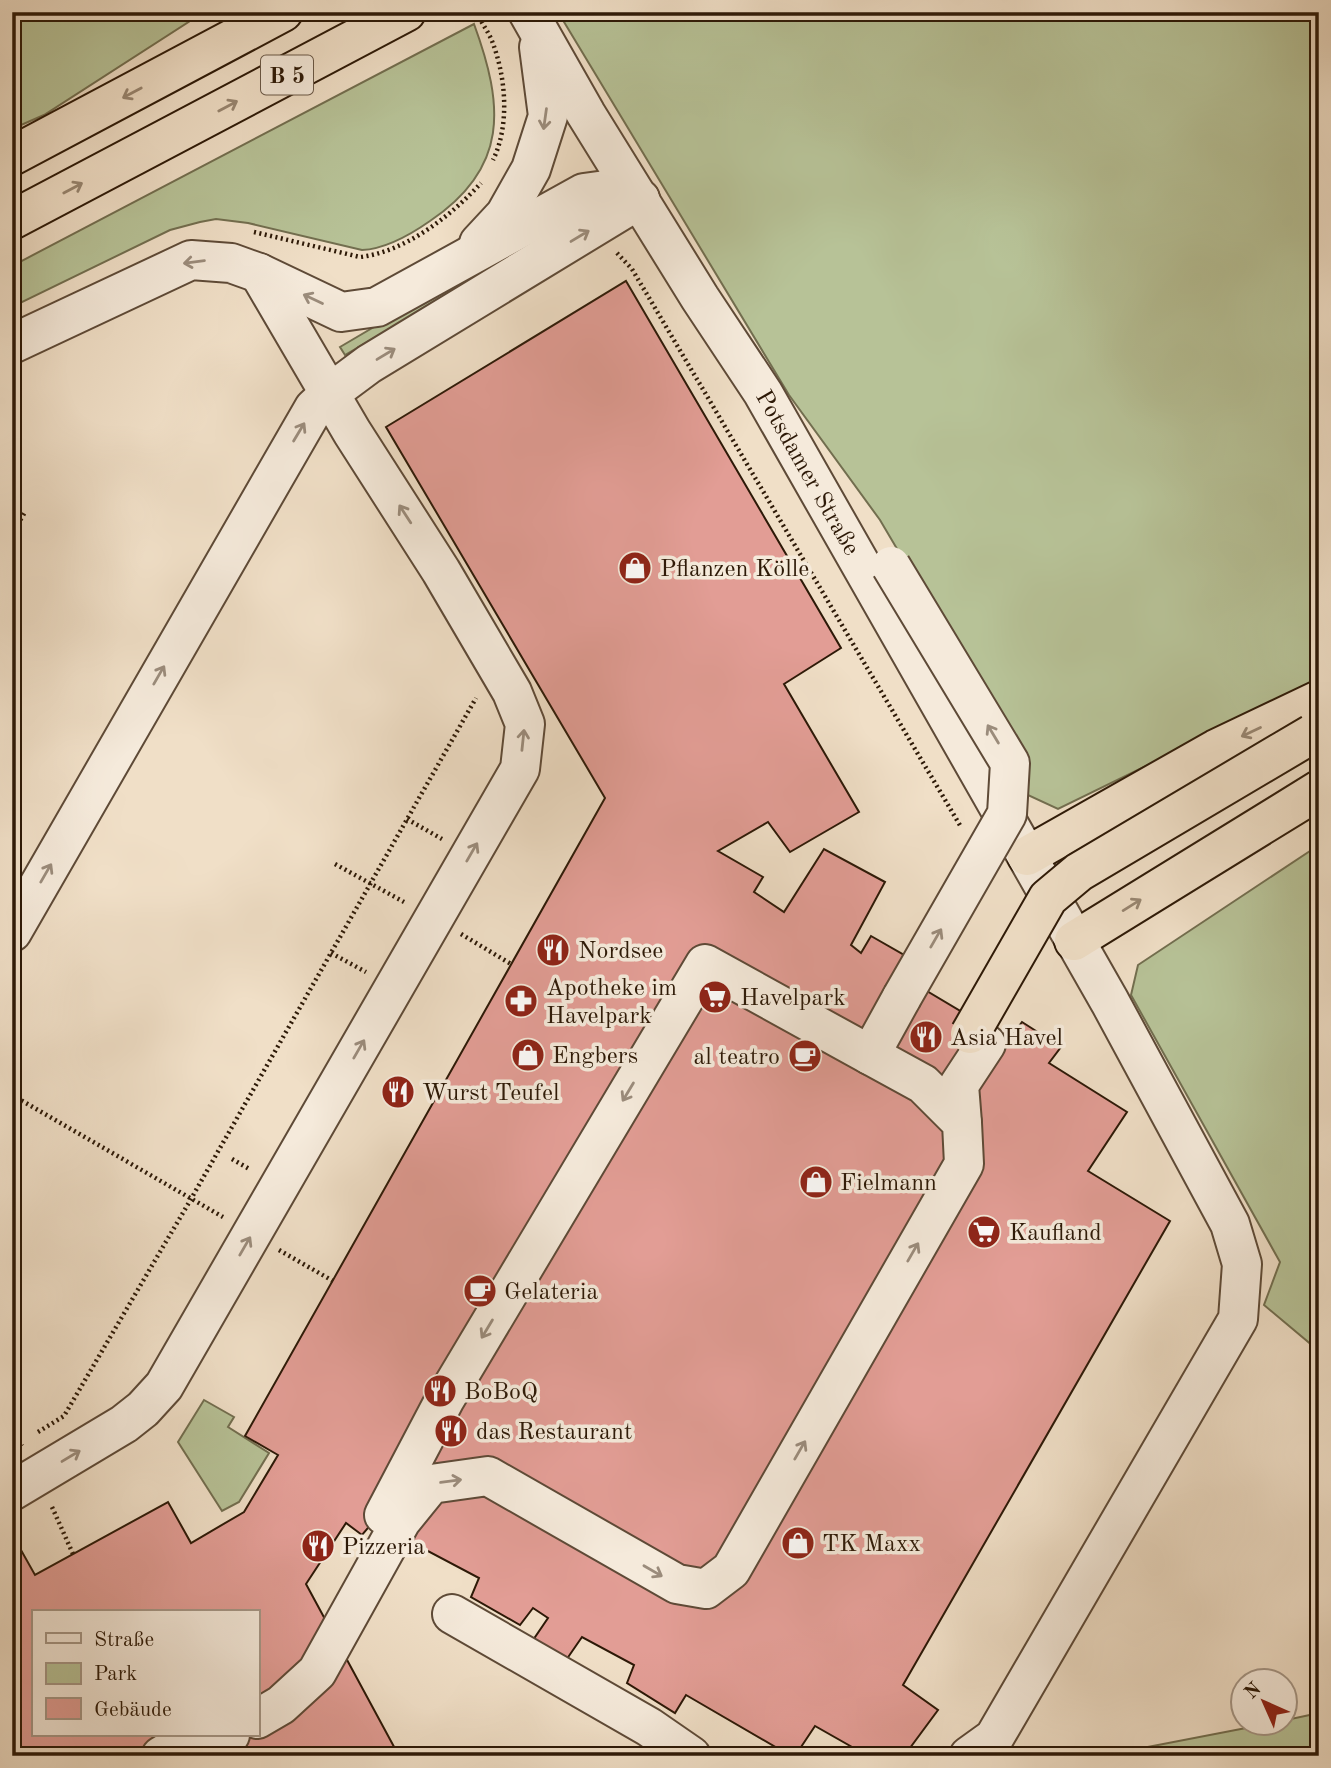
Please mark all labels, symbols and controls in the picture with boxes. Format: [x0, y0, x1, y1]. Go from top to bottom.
road number: B 5 [261, 55, 313, 94]
one-way arrow [122, 86, 142, 100]
one-way arrow [218, 98, 238, 112]
one-way arrow [538, 107, 551, 130]
one-way arrow [62, 181, 82, 195]
one-way arrow [570, 228, 590, 242]
one-way arrow [183, 256, 205, 269]
one-way arrow [303, 291, 324, 305]
one-way arrow [375, 346, 395, 360]
street label: Potsdamer Straße [750, 387, 863, 560]
one-way arrow [293, 422, 307, 442]
one-way arrow [397, 504, 411, 524]
shop icon: Pflanzen Kölle [616, 549, 654, 587]
place label: Pflanzen Kölle [660, 558, 809, 582]
one-way arrow [153, 665, 166, 686]
one-way arrow [985, 725, 999, 745]
one-way arrow [1241, 726, 1262, 739]
one-way arrow [517, 729, 530, 751]
one-way arrow [466, 842, 479, 863]
one-way arrow [39, 863, 53, 883]
one-way arrow [1121, 898, 1141, 912]
one-way arrow [930, 928, 943, 949]
restaurant icon: Nordsee [534, 931, 572, 969]
place label: Nordsee [578, 940, 663, 964]
place label: Apotheke im Havelpark [546, 977, 677, 1029]
supermarket icon: Havelpark [696, 978, 734, 1016]
pharmacy icon: Apotheke im Havelpark [502, 982, 540, 1020]
place label: Havelpark [740, 987, 846, 1011]
restaurant icon: Asia Havel [907, 1018, 945, 1056]
place label: Asia Havel [950, 1027, 1063, 1051]
shop icon: Engbers [509, 1036, 547, 1074]
cafe icon: al teatro [786, 1037, 824, 1075]
one-way arrow [352, 1039, 366, 1059]
place label: Engbers [552, 1045, 638, 1069]
place label: al teatro [694, 1046, 780, 1070]
restaurant icon: Wurst Teufel [379, 1073, 417, 1111]
place label: Wurst Teufel [422, 1082, 560, 1106]
one-way arrow [621, 1082, 635, 1102]
shop icon: Fielmann [797, 1163, 835, 1201]
place label: Fielmann [840, 1172, 937, 1196]
supermarket icon: Kaufland [965, 1213, 1003, 1251]
place label: Kaufland [1009, 1222, 1102, 1246]
one-way arrow [238, 1237, 252, 1257]
one-way arrow [906, 1243, 920, 1263]
cafe icon: Gelateria [461, 1272, 499, 1310]
place label: Gelateria [504, 1281, 598, 1305]
one-way arrow [480, 1319, 494, 1339]
restaurant icon: BoBoQ [421, 1372, 459, 1410]
place label: BoBoQ [464, 1381, 538, 1405]
restaurant icon: das Restaurant [432, 1412, 470, 1450]
place label: das Restaurant [476, 1421, 632, 1445]
one-way arrow [793, 1440, 807, 1460]
one-way arrow [60, 1448, 80, 1462]
one-way arrow [439, 1475, 462, 1488]
shop icon: TK Maxx [779, 1524, 817, 1562]
restaurant icon: Pizzeria [299, 1527, 337, 1565]
place label: TK Maxx [822, 1533, 921, 1557]
place label: Pizzeria [342, 1536, 425, 1560]
one-way arrow [643, 1564, 663, 1578]
legend [32, 1610, 259, 1736]
text: Straße [94, 1630, 154, 1651]
text: Park [94, 1664, 137, 1685]
north arrow [1230, 1666, 1300, 1736]
text: N [1242, 1680, 1266, 1704]
text: Gebäude [94, 1700, 172, 1721]

